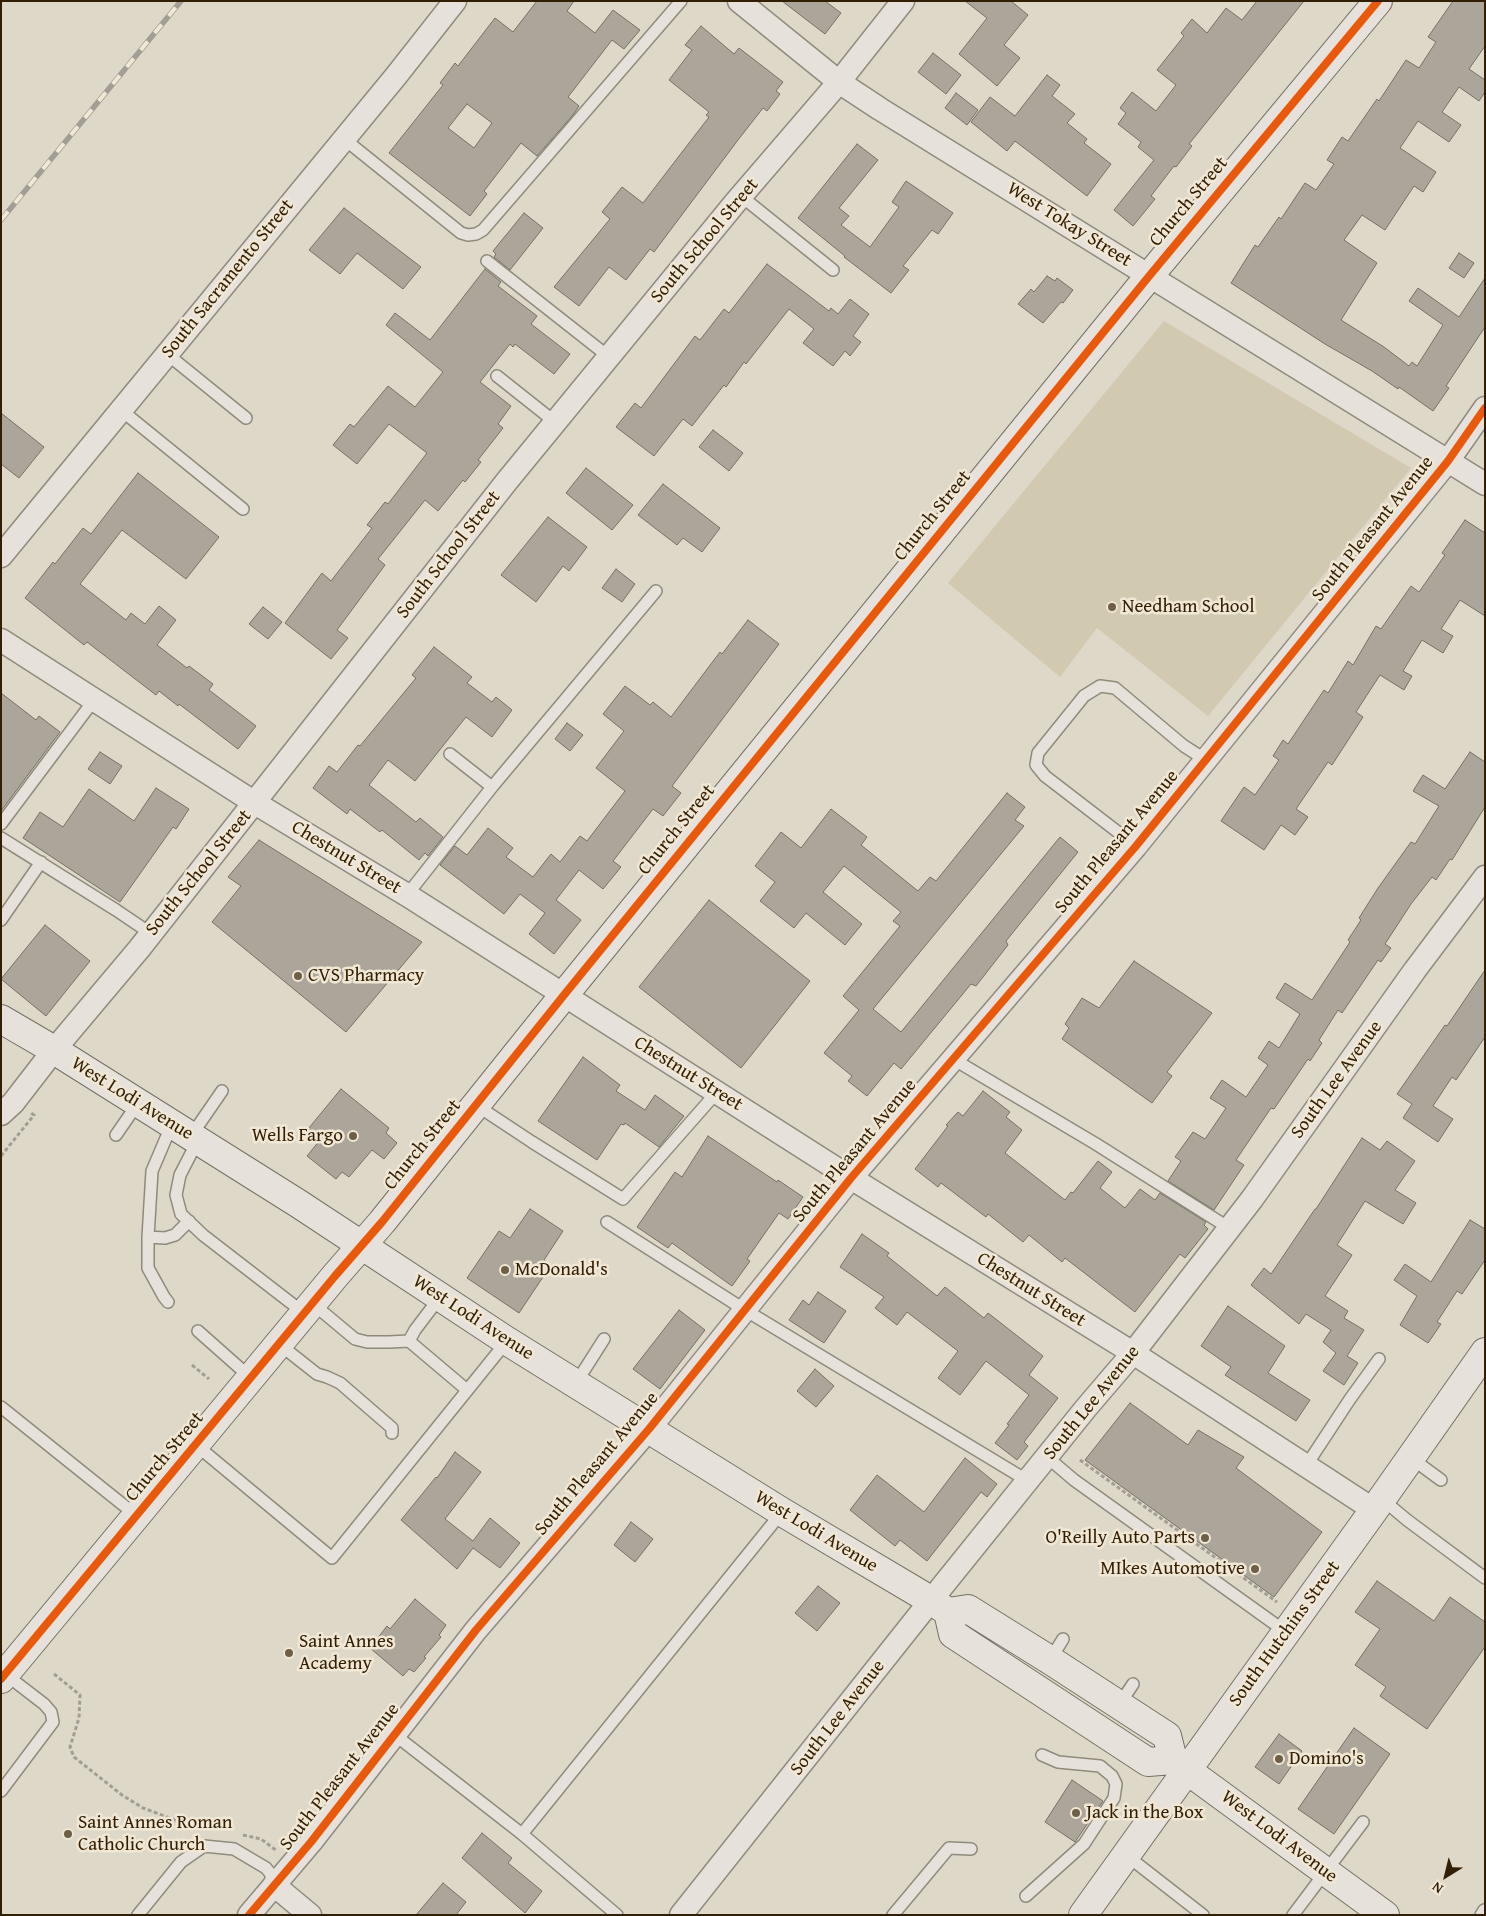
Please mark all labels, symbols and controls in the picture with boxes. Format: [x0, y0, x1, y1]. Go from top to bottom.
street label: Church Street [1145, 153, 1233, 251]
street label: South School Street [646, 174, 764, 308]
street label: West Tokay Street [1002, 178, 1136, 272]
street label: South Sacramento Street [157, 195, 299, 363]
street label: South Pleasant Avenue [1307, 452, 1439, 606]
street label: Church Street [890, 466, 976, 566]
street label: South School Street [392, 487, 506, 623]
place label: Needham School [1122, 596, 1255, 618]
marker: Needham School [1106, 601, 1118, 613]
street label: South Pleasant Avenue [1050, 765, 1184, 919]
street label: Church Street [634, 780, 720, 880]
street label: South School Street [141, 805, 257, 941]
street label: Chestnut Street [287, 816, 405, 900]
place label: CVS Pharmacy [308, 965, 424, 987]
marker: CVS Pharmacy [292, 970, 304, 982]
street label: South Lee Avenue [1286, 1016, 1388, 1144]
street label: Chestnut Street [629, 1031, 747, 1117]
street label: West Lodi Avenue [67, 1052, 197, 1146]
street label: South Pleasant Avenue [788, 1074, 922, 1228]
street label: Church Street [380, 1095, 466, 1195]
place label: Wells Fargo [252, 1125, 343, 1147]
marker: Wells Fargo [347, 1130, 359, 1142]
street label: Chestnut Street [972, 1247, 1090, 1333]
place label: McDonald's [515, 1259, 608, 1281]
marker: McDonald's [499, 1264, 511, 1276]
street label: West Lodi Avenue [408, 1270, 538, 1366]
street label: South Lee Avenue [1039, 1341, 1145, 1465]
street label: South Pleasant Avenue [530, 1387, 664, 1541]
street label: Church Street [121, 1408, 209, 1506]
street label: West Lodi Avenue [750, 1486, 882, 1578]
place label: O'Reilly Auto Parts [1045, 1527, 1195, 1549]
marker: O'Reilly Auto Parts [1199, 1532, 1211, 1544]
street label: South Hutchins Street [1224, 1557, 1346, 1711]
place label: MIkes Automotive [1100, 1558, 1245, 1580]
marker: MIkes Automotive [1249, 1563, 1261, 1575]
place label: Saint Annes Academy [299, 1631, 393, 1675]
marker: Saint Annes Academy [283, 1647, 295, 1659]
street label: South Lee Avenue [786, 1656, 890, 1780]
street label: South Pleasant Avenue [275, 1699, 405, 1855]
place label: Domino's [1289, 1748, 1364, 1770]
marker: Domino's [1273, 1753, 1285, 1765]
street label: West Lodi Avenue [1216, 1786, 1342, 1888]
place label: Jack in the Box [1086, 1802, 1203, 1824]
marker: Jack in the Box [1070, 1807, 1082, 1819]
place label: Saint Annes Roman Catholic Church [78, 1812, 232, 1856]
marker: Saint Annes Roman Catholic Church [62, 1828, 74, 1840]
north arrow [1421, 1851, 1471, 1901]
text: N [1428, 1877, 1447, 1899]

